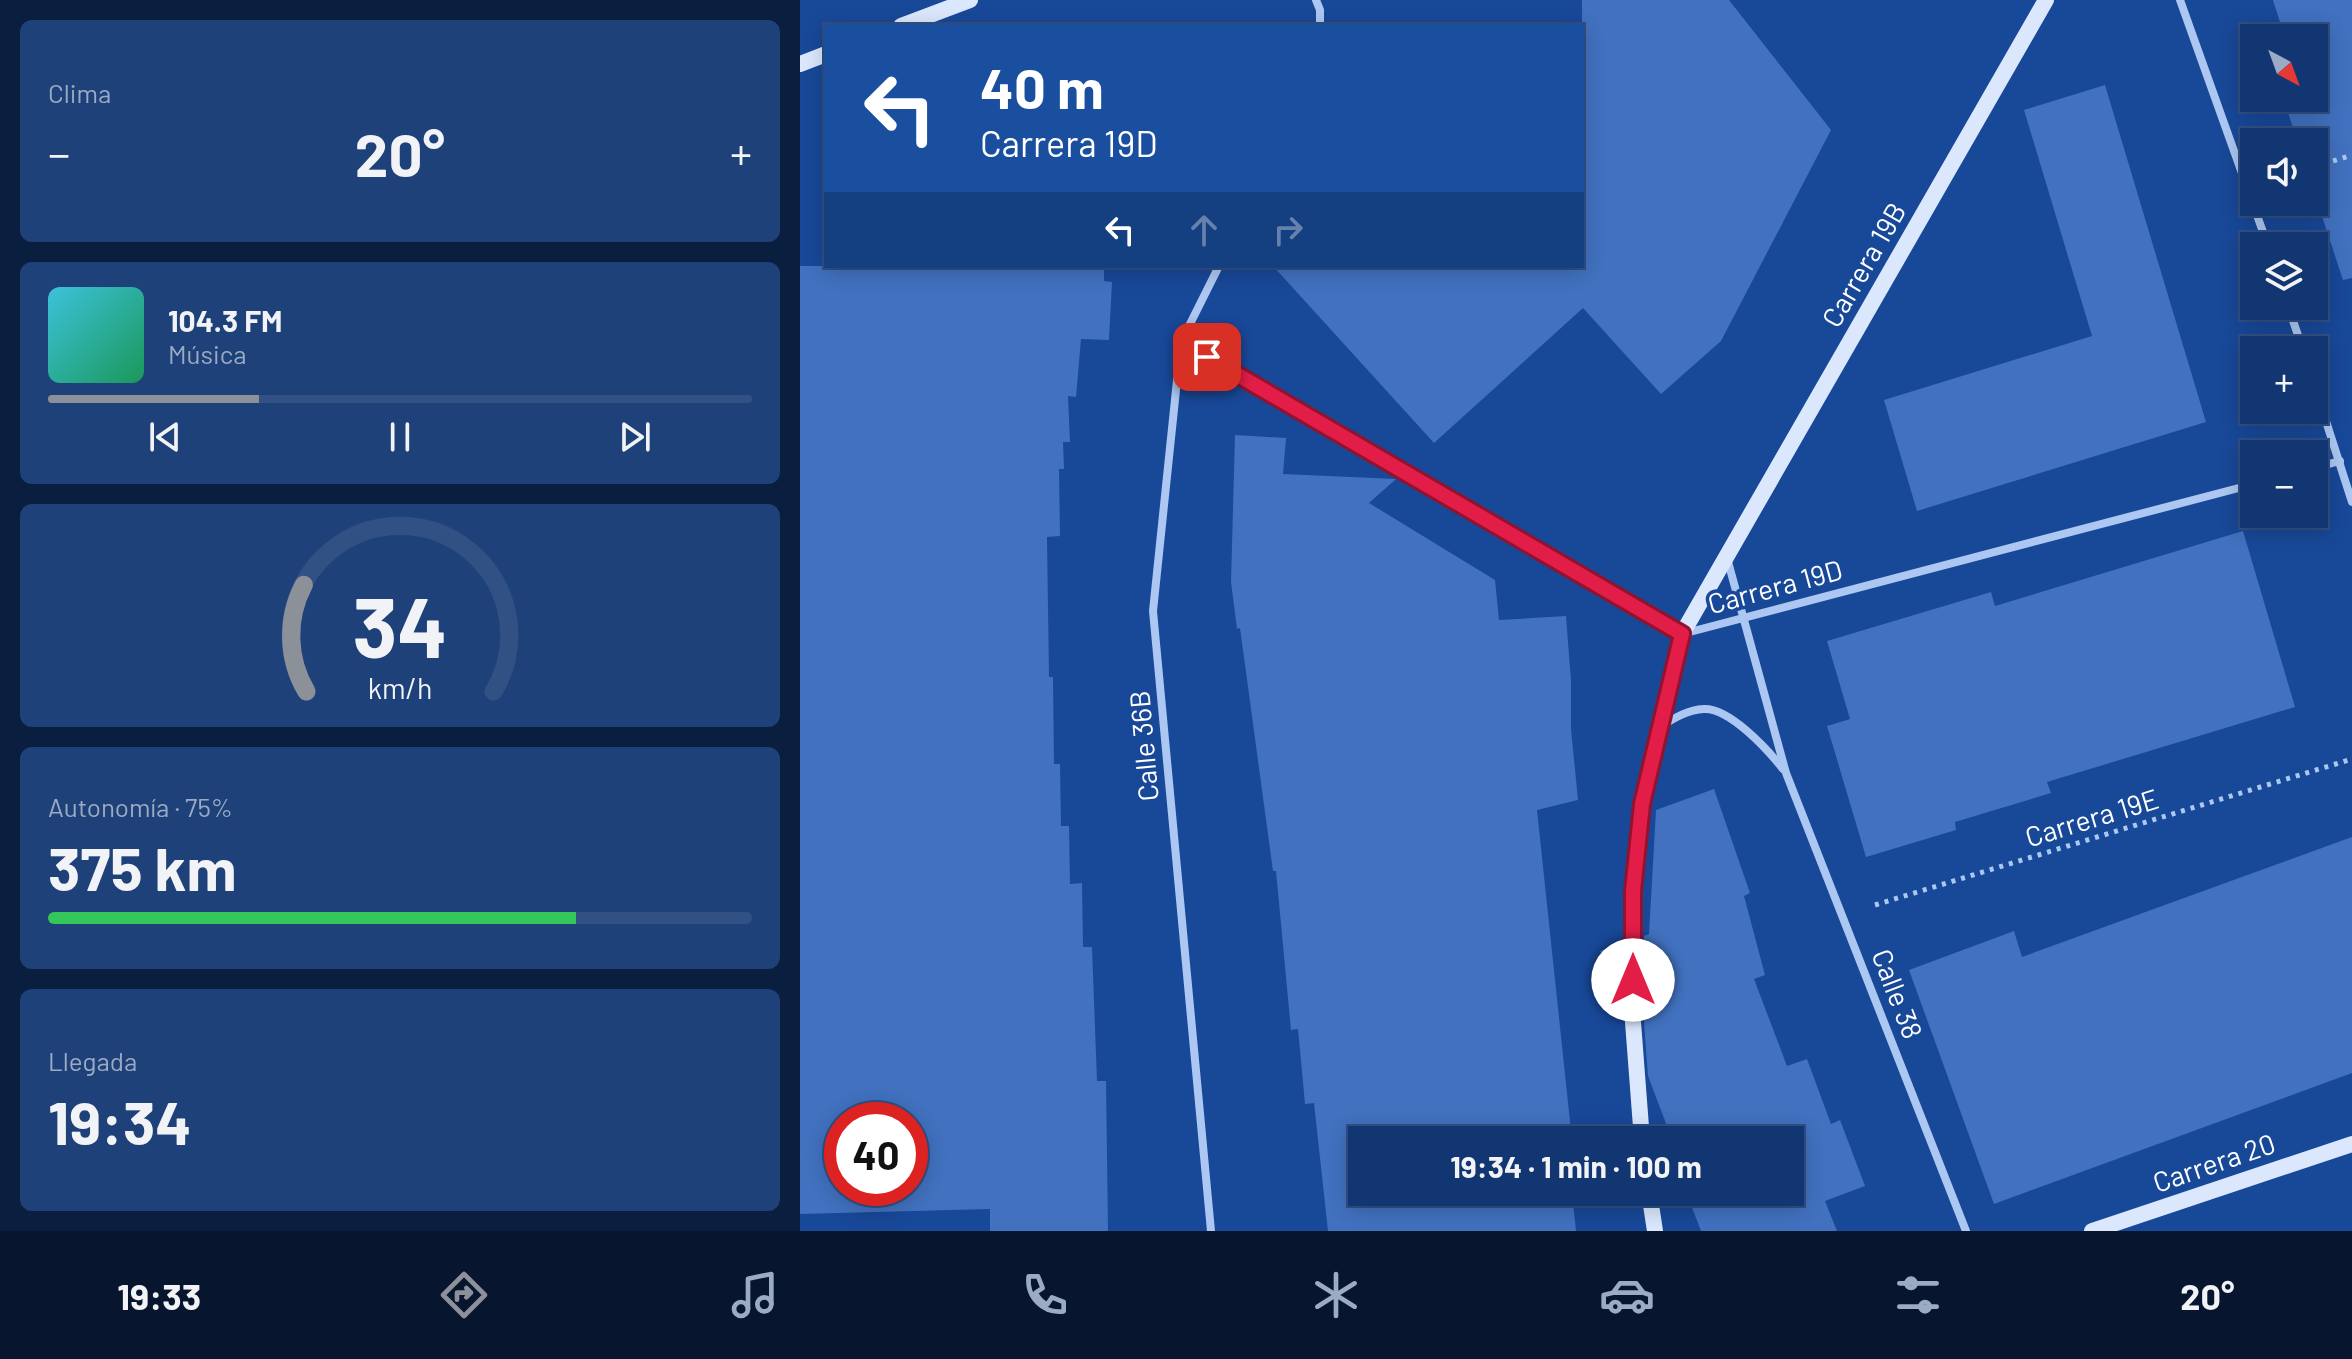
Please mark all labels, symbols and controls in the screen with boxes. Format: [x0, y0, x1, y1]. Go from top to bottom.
north arrow [2240, 24, 2328, 112]
map controls [2240, 24, 2328, 528]
text: 40 m [980, 53, 1104, 120]
icon: left [848, 56, 952, 160]
text: Clima [48, 77, 111, 108]
text: 20° [355, 117, 445, 189]
text: Carrera 19D [980, 121, 1157, 164]
text: − [48, 126, 70, 179]
text: + [730, 126, 752, 179]
button: sound [2240, 128, 2328, 216]
street label: Carrera 19B [1814, 196, 1912, 333]
icon: left [1098, 208, 1142, 252]
icon: ahead [1182, 208, 1226, 252]
icon: right [1266, 208, 1310, 252]
button: layers [2240, 232, 2328, 320]
text: 104.3 FM [168, 302, 282, 338]
pin [1173, 323, 1241, 391]
icon: arrive [1185, 335, 1229, 379]
button: + [2240, 336, 2328, 424]
text: Música [168, 338, 247, 369]
icon: previous [143, 415, 187, 459]
icon: pause [378, 415, 422, 459]
icon: next [613, 415, 657, 459]
button: − [2240, 440, 2328, 528]
street label: Carrera 19D [1704, 552, 1846, 620]
text: 34 [352, 574, 448, 674]
text: km/h [368, 670, 432, 705]
street label: Calle 36B [1121, 689, 1165, 803]
street label: Carrera 19E [2021, 781, 2162, 853]
text: Autonomía · 75% [48, 791, 233, 822]
text: 375 km [48, 831, 237, 903]
position arrow [1591, 938, 1675, 1022]
street label: Calle 38 [1865, 944, 1931, 1043]
text: Llegada [48, 1045, 137, 1076]
text: 19:34 [48, 1085, 192, 1157]
speed limit sign: 40 [824, 1102, 928, 1206]
street label: Carrera 20 [2148, 1125, 2279, 1199]
text: 19:34 · 1 min · 100 m [1450, 1148, 1702, 1184]
icon: directions [436, 1267, 492, 1323]
icon: music [727, 1267, 783, 1323]
icon: phone [1017, 1267, 1073, 1323]
icon: climate [1308, 1267, 1364, 1323]
icon: car [1599, 1267, 1655, 1323]
icon: filters [1890, 1267, 1946, 1323]
text: 19:33 [117, 1274, 201, 1317]
text: 20° [2180, 1274, 2235, 1317]

